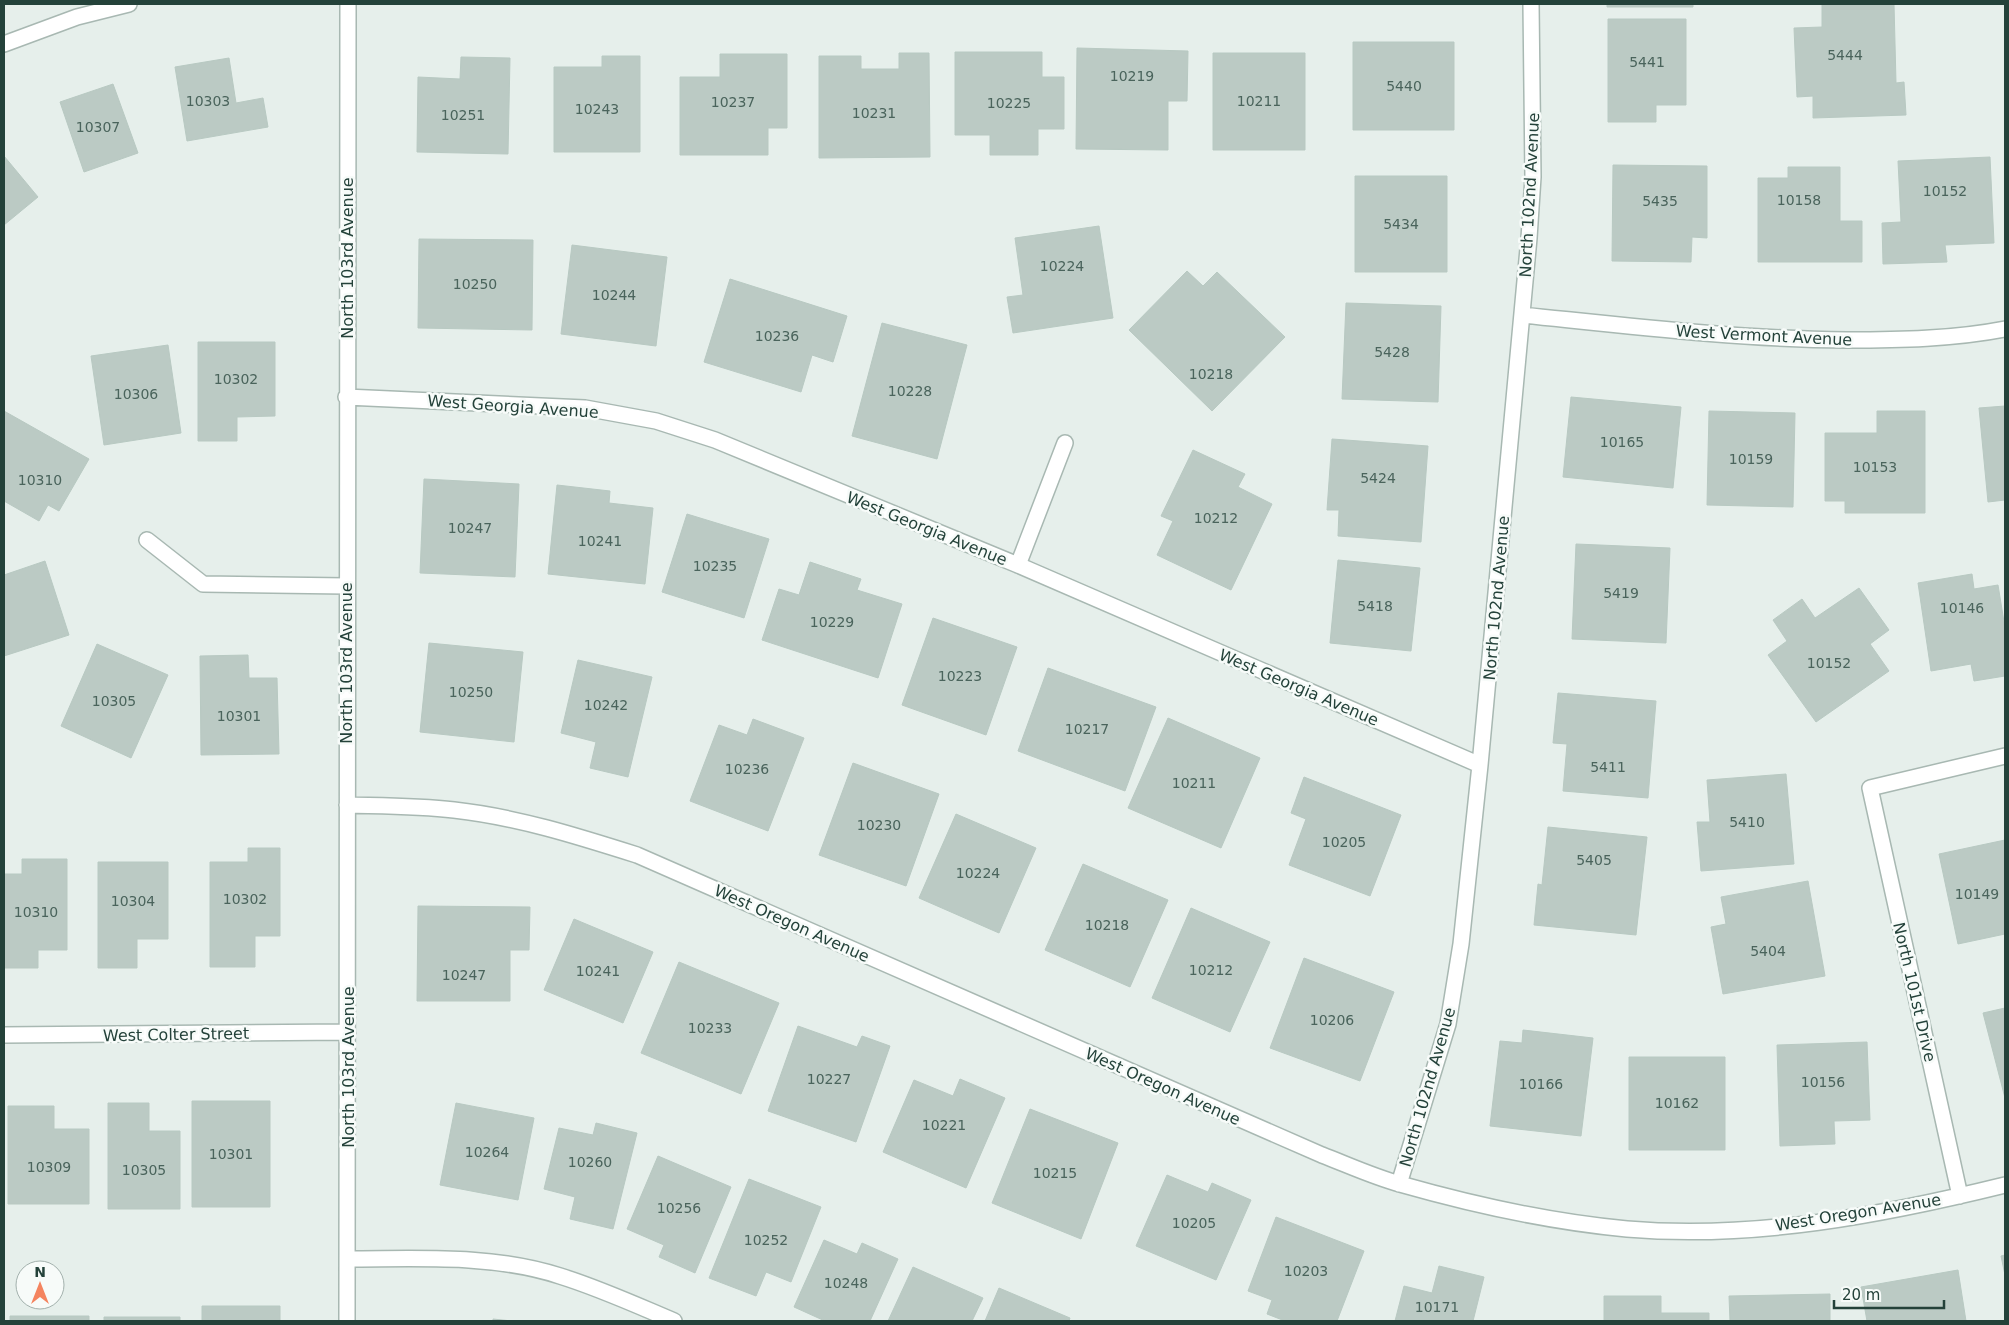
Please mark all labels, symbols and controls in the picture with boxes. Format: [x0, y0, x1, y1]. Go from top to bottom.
house number: 5444 [1827, 47, 1863, 63]
house number: 5441 [1629, 54, 1665, 70]
house number: 10219 [1110, 68, 1154, 84]
house number: 5440 [1386, 78, 1422, 94]
house number: 10303 [186, 93, 230, 109]
house number: 10211 [1237, 93, 1281, 109]
house number: 10237 [711, 94, 755, 110]
house number: 10225 [987, 95, 1031, 111]
house number: 10243 [575, 101, 619, 117]
house number: 10231 [852, 105, 896, 121]
house number: 10251 [441, 107, 485, 123]
street label: North 102nd Avenue [1516, 112, 1543, 278]
house number: 10307 [76, 119, 120, 135]
street label: North 103rd Avenue [338, 177, 357, 339]
house number: 10152 [1923, 183, 1967, 199]
house number: 10158 [1777, 192, 1821, 208]
house number: 5435 [1642, 193, 1678, 209]
house number: 5434 [1383, 216, 1419, 232]
house number: 10224 [1040, 258, 1084, 274]
house number: 10250 [453, 276, 497, 292]
house number: 10244 [592, 287, 636, 303]
street label: West Vermont Avenue [1675, 321, 1853, 350]
house number: 10236 [755, 328, 799, 344]
house number: 5428 [1374, 344, 1410, 360]
house number: 10218 [1189, 366, 1233, 382]
house number: 10302 [214, 371, 258, 387]
house number: 10228 [888, 383, 932, 399]
house number: 10306 [114, 386, 158, 402]
street label: West Georgia Avenue [427, 391, 599, 422]
house number: 10165 [1600, 434, 1644, 450]
house number: 10159 [1729, 451, 1773, 467]
house number: 10153 [1853, 459, 1897, 475]
house number: 5424 [1360, 470, 1396, 486]
house number: 10310 [18, 472, 62, 488]
street label: West Georgia Avenue [844, 487, 1010, 569]
house number: 10212 [1194, 510, 1238, 526]
street label: North 102nd Avenue [1480, 515, 1513, 681]
house number: 10247 [448, 520, 492, 536]
house number: 10241 [578, 533, 622, 549]
house number: 10235 [693, 558, 737, 574]
street label: North 103rd Avenue [337, 582, 356, 744]
house number: 5419 [1603, 585, 1639, 601]
house number: 5418 [1357, 598, 1393, 614]
house number: 10146 [1940, 600, 1984, 616]
house number: 10229 [810, 614, 854, 630]
street label: West Georgia Avenue [1216, 645, 1382, 730]
house number: 10152 [1807, 655, 1851, 671]
house number: 10223 [938, 668, 982, 684]
house number: 10250 [449, 684, 493, 700]
house number: 10305 [92, 693, 136, 709]
house number: 10242 [584, 697, 628, 713]
house number: 10301 [217, 708, 261, 724]
house number: 10217 [1065, 721, 1109, 737]
house number: 5411 [1590, 759, 1626, 775]
house number: 10236 [725, 761, 769, 777]
house number: 10211 [1172, 775, 1216, 791]
house number: 5410 [1729, 814, 1765, 830]
house number: 10230 [857, 817, 901, 833]
house number: 10205 [1322, 834, 1366, 850]
house number: 5405 [1576, 852, 1612, 868]
house number: 10224 [956, 865, 1000, 881]
street label: West Oregon Avenue [711, 881, 872, 966]
house number: 10149 [1955, 886, 1999, 902]
house number: 10302 [223, 891, 267, 907]
house number: 10304 [111, 893, 155, 909]
house number: 10310 [14, 904, 58, 920]
house number: 10218 [1085, 917, 1129, 933]
street label: North 101st Drive [1889, 920, 1940, 1064]
house number: 5404 [1750, 943, 1786, 959]
house number: 10212 [1189, 962, 1233, 978]
house number: 10241 [576, 963, 620, 979]
house number: 10247 [442, 967, 486, 983]
street label: North 103rd Avenue [339, 986, 358, 1148]
street label: North 102nd Avenue [1396, 1005, 1459, 1169]
house number: 10206 [1310, 1012, 1354, 1028]
house number: 10233 [688, 1020, 732, 1036]
street label: West Colter Street [103, 1024, 249, 1045]
street label: West Oregon Avenue [1082, 1044, 1243, 1129]
house number: 10227 [807, 1071, 851, 1087]
house number: 10156 [1801, 1074, 1845, 1090]
house number: 10166 [1519, 1076, 1563, 1092]
house number: 10162 [1655, 1095, 1699, 1111]
house number: 10221 [922, 1117, 966, 1133]
house number: 10264 [465, 1144, 509, 1160]
house number: 10301 [209, 1146, 253, 1162]
house number: 10260 [568, 1154, 612, 1170]
house number: 10309 [27, 1159, 71, 1175]
house number: 10305 [122, 1162, 166, 1178]
house number: 10215 [1033, 1165, 1077, 1181]
street label: West Oregon Avenue [1774, 1190, 1942, 1235]
house number: 10256 [657, 1200, 701, 1216]
house number: 10205 [1172, 1215, 1216, 1231]
house number: 10252 [744, 1232, 788, 1248]
north arrow [15, 1260, 65, 1310]
house number: 10203 [1284, 1263, 1328, 1279]
text: N [34, 1264, 46, 1280]
house number: 10248 [824, 1275, 868, 1291]
scale bar [1834, 1278, 1944, 1310]
text: 20 m [1842, 1286, 1880, 1304]
house number: 10171 [1415, 1299, 1459, 1315]

